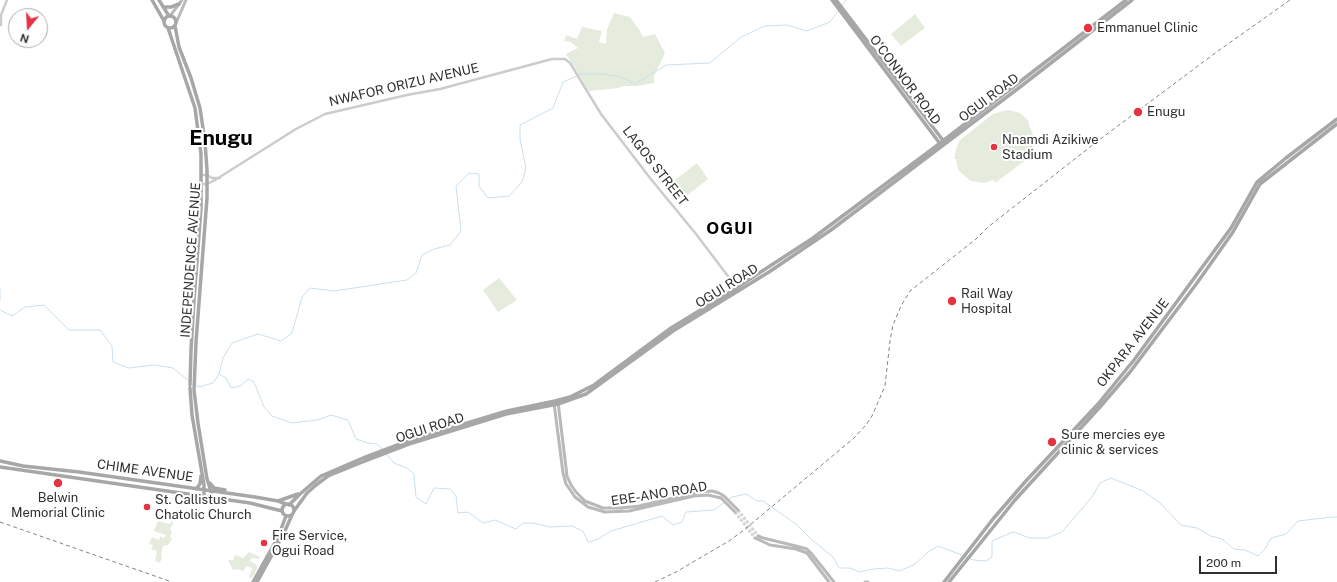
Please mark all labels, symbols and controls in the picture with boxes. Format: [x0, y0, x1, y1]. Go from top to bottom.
north arrow [8, 8, 48, 48]
place label: Emmanuel Clinic [1097, 20, 1198, 36]
marker: Emmanuel Clinic [1082, 22, 1094, 34]
text: N [19, 31, 31, 46]
street label: O'CONNOR ROAD [866, 32, 944, 128]
street label: NWAFOR ORIZU AVENUE [328, 60, 480, 110]
street label: OGUI ROAD [956, 70, 1022, 126]
place label: Enugu [1147, 104, 1185, 120]
marker: Enugu [1132, 106, 1144, 118]
street label: LAGOS STREET [619, 123, 691, 209]
district label: Enugu [189, 126, 253, 152]
place label: Nnamdi Azikiwe Stadium [1002, 132, 1099, 163]
marker: Nnamdi Azikiwe Stadium [989, 142, 999, 152]
street label: INDEPENDENCE AVENUE [178, 182, 204, 338]
district label: OGUI [706, 219, 754, 239]
street label: OGUI ROAD [693, 261, 761, 311]
place label: Rail Way Hospital [961, 286, 1013, 317]
marker: Rail Way Hospital [946, 295, 958, 307]
street label: OKPARA AVENUE [1094, 296, 1172, 390]
street label: OGUI ROAD [394, 410, 466, 446]
place label: Sure mercies eye clinic & services [1061, 427, 1165, 458]
marker: Sure mercies eye clinic & services [1046, 436, 1058, 448]
street label: CHIME AVENUE [96, 457, 194, 485]
marker: Belwin Memorial Clinic [52, 477, 64, 489]
street label: EBE-ANO ROAD [610, 479, 708, 509]
place label: Belwin Memorial Clinic [11, 490, 105, 521]
place label: St. Callistus Chatolic Church [155, 492, 251, 523]
marker: St. Callistus Chatolic Church [142, 502, 152, 512]
place label: Fire Service, Ogui Road [272, 528, 347, 559]
marker: Fire Service, Ogui Road [259, 538, 269, 548]
scale bar [1201, 548, 1279, 574]
text: 200 m [1206, 556, 1241, 570]

